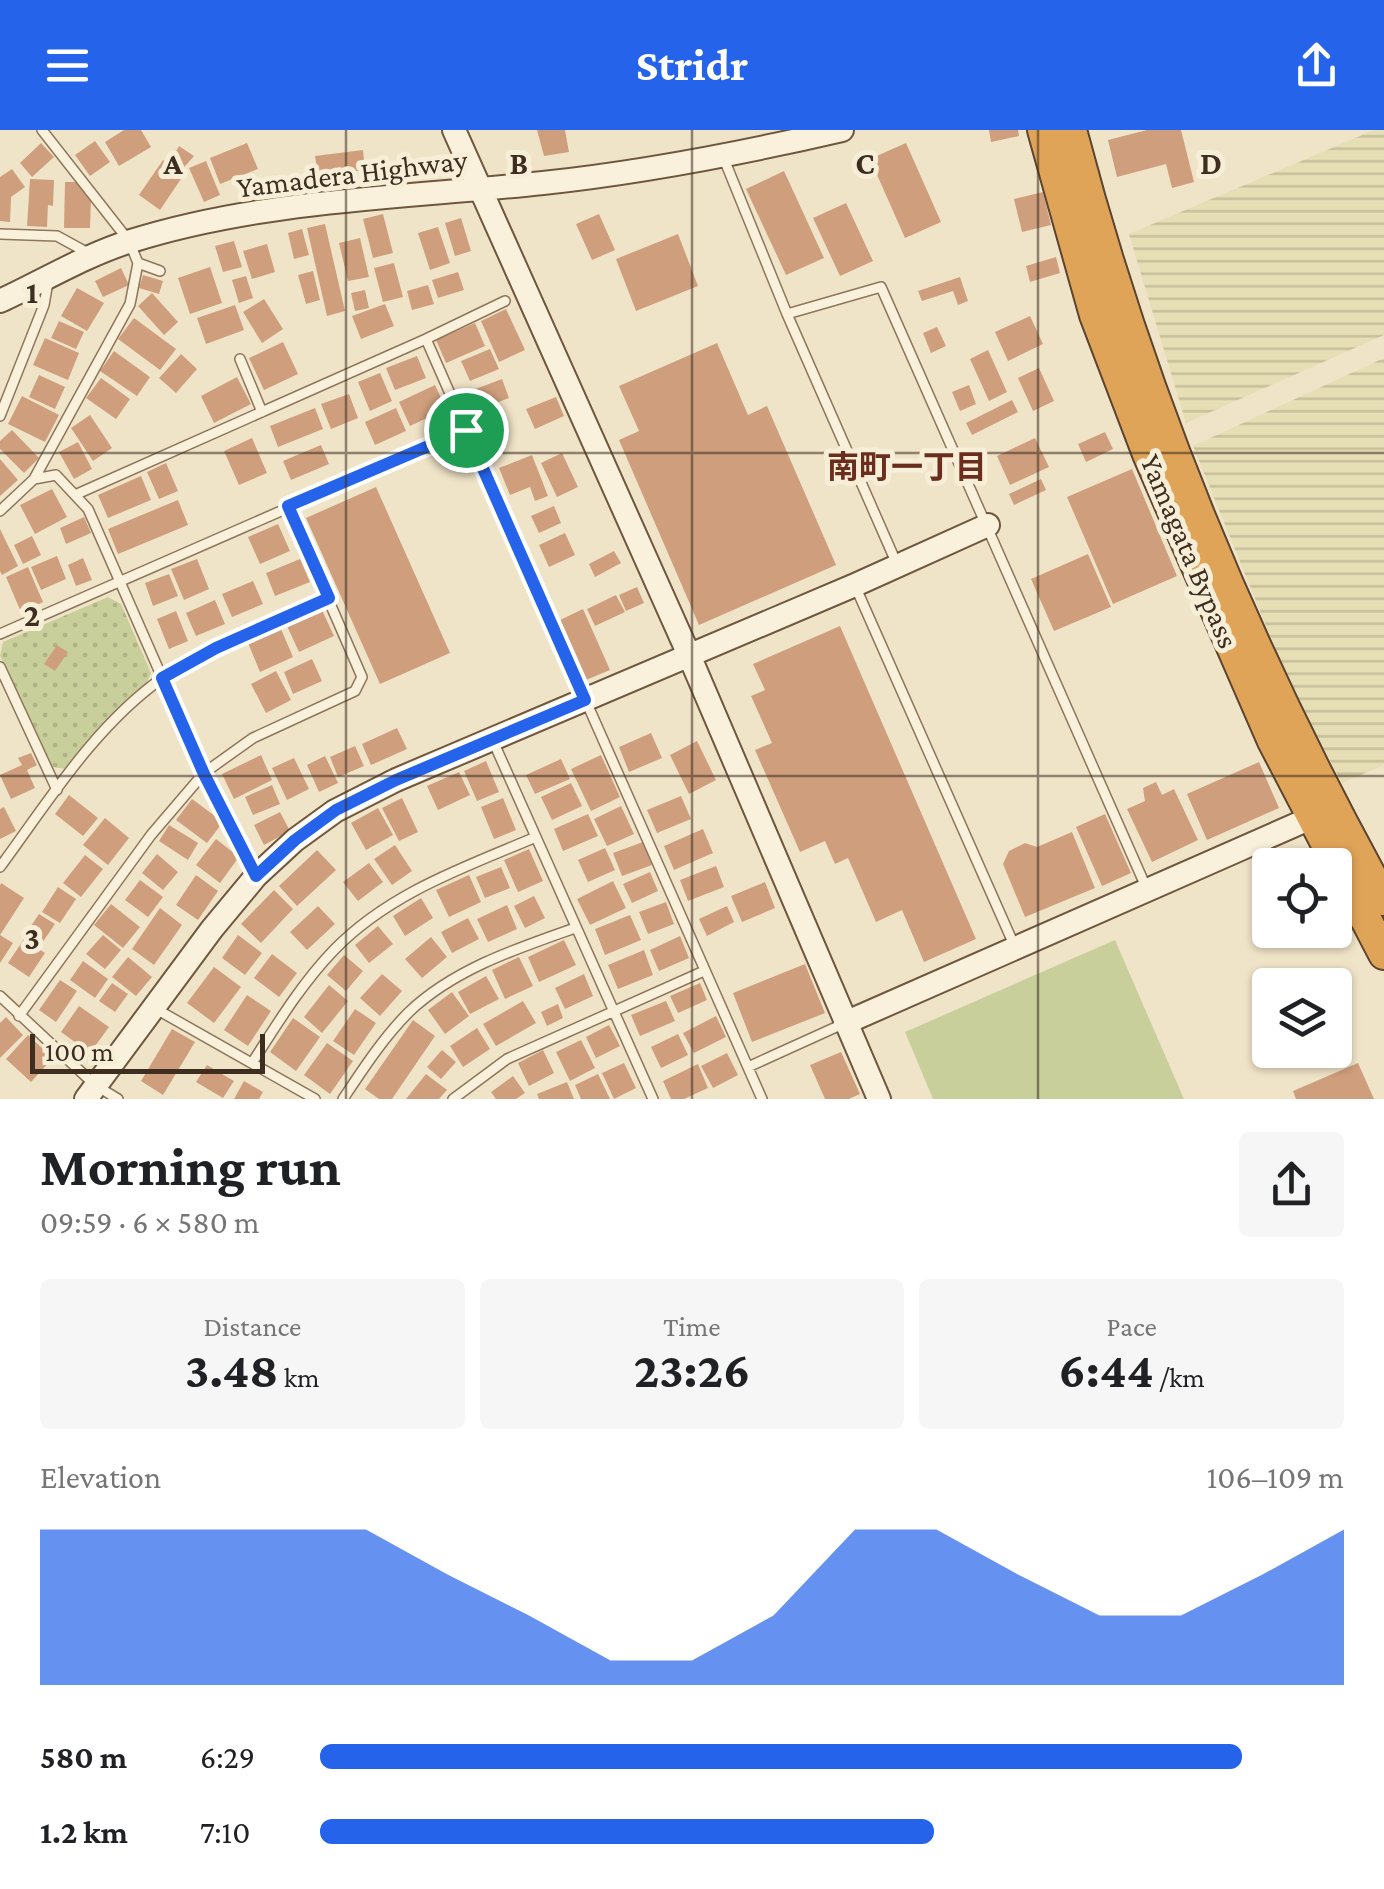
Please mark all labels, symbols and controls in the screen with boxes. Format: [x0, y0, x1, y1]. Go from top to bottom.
icon: menu [40, 38, 95, 93]
icon: share [1289, 38, 1344, 93]
text: Stridr [636, 40, 748, 90]
street label: Yamadera Highway [235, 142, 469, 205]
text: A [162, 145, 183, 181]
text: B [510, 145, 528, 181]
text: C [855, 145, 875, 181]
text: D [1200, 145, 1222, 181]
text: 1 [26, 274, 38, 310]
pin [424, 388, 509, 473]
icon: arrive [439, 403, 494, 458]
district label: 南町一丁目 [827, 449, 987, 485]
street label: Yamagata Bypass [1133, 449, 1246, 653]
text: 2 [24, 597, 40, 633]
map controls [1252, 848, 1352, 1068]
button: locate [1252, 848, 1352, 948]
text: 3 [24, 920, 40, 956]
button: layers [1252, 968, 1352, 1068]
scale bar [30, 1029, 265, 1074]
text: 100 m [45, 1036, 114, 1067]
button: share [1239, 1132, 1344, 1237]
text: Morning run [40, 1136, 341, 1197]
text: 09:59 · 6 × 580 m [40, 1204, 259, 1240]
text: Distance [203, 1311, 301, 1342]
text: Time [663, 1311, 721, 1342]
text: Pace [1106, 1311, 1157, 1342]
text: 3.48 [185, 1342, 278, 1398]
text: 23:26 [634, 1342, 750, 1398]
text: 6:44 [1059, 1342, 1154, 1398]
text: km [278, 1362, 320, 1393]
text: /km [1154, 1362, 1205, 1393]
text: Elevation [40, 1459, 161, 1495]
text: 106–109 m [1207, 1459, 1344, 1495]
text: 580 m [40, 1739, 127, 1775]
text: 6:29 [200, 1739, 255, 1775]
text: 1.2 km [40, 1814, 128, 1850]
text: 7:10 [200, 1814, 250, 1850]

